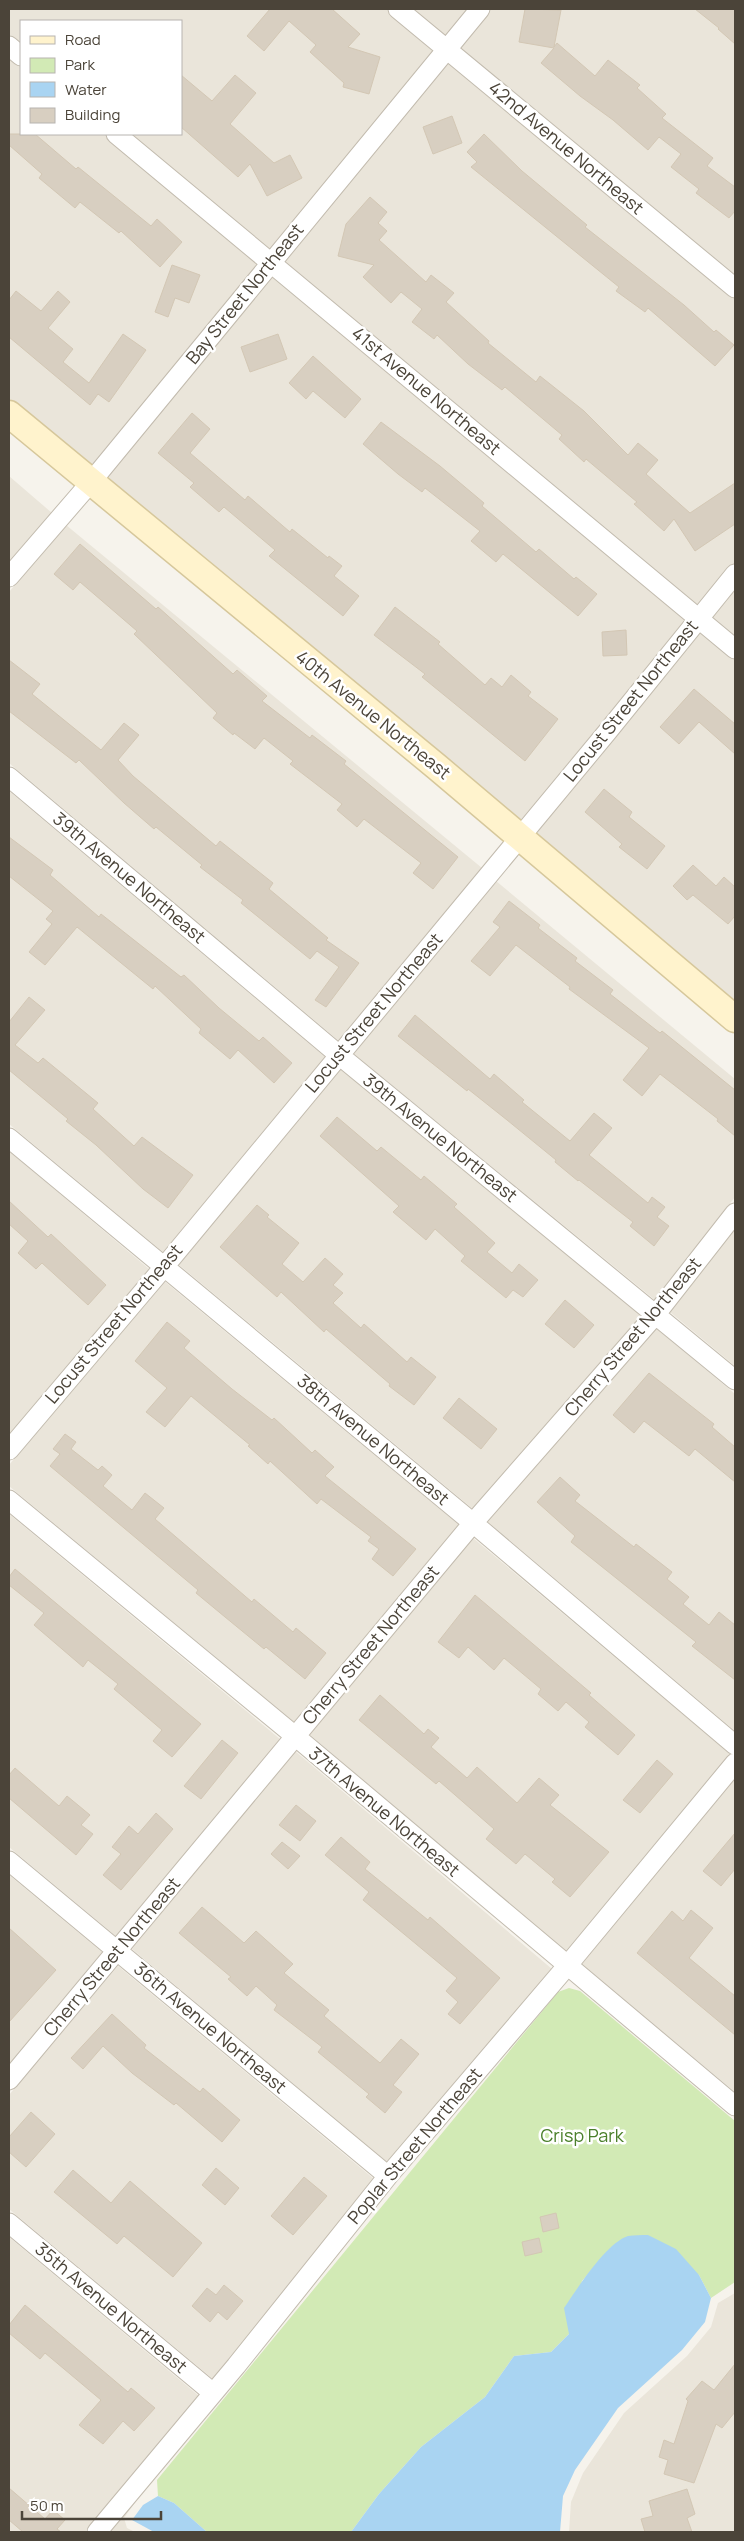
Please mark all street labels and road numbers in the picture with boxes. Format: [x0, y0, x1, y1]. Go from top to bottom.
street label: 42nd Avenue Northeast [484, 75, 649, 219]
street label: Bay Street Northeast [180, 218, 308, 369]
street label: 41st Avenue Northeast [347, 321, 506, 460]
street label: Locust Street Northeast [557, 614, 703, 786]
street label: 40th Avenue Northeast [291, 644, 456, 784]
street label: 39th Avenue Northeast [48, 806, 211, 948]
street label: Locust Street Northeast [299, 927, 447, 1097]
street label: 39th Avenue Northeast [358, 1067, 523, 1207]
street label: Locust Street Northeast [39, 1238, 187, 1408]
street label: Cherry Street Northeast [558, 1252, 706, 1421]
street label: 38th Avenue Northeast [293, 1368, 455, 1510]
street label: Cherry Street Northeast [296, 1560, 444, 1729]
street label: 37th Avenue Northeast [304, 1741, 465, 1882]
street label: Cherry Street Northeast [37, 1872, 185, 2041]
street label: 36th Avenue Northeast [129, 1956, 292, 2098]
street label: Poplar Street Northeast [342, 2062, 487, 2229]
street label: 35th Avenue Northeast [31, 2237, 193, 2378]

